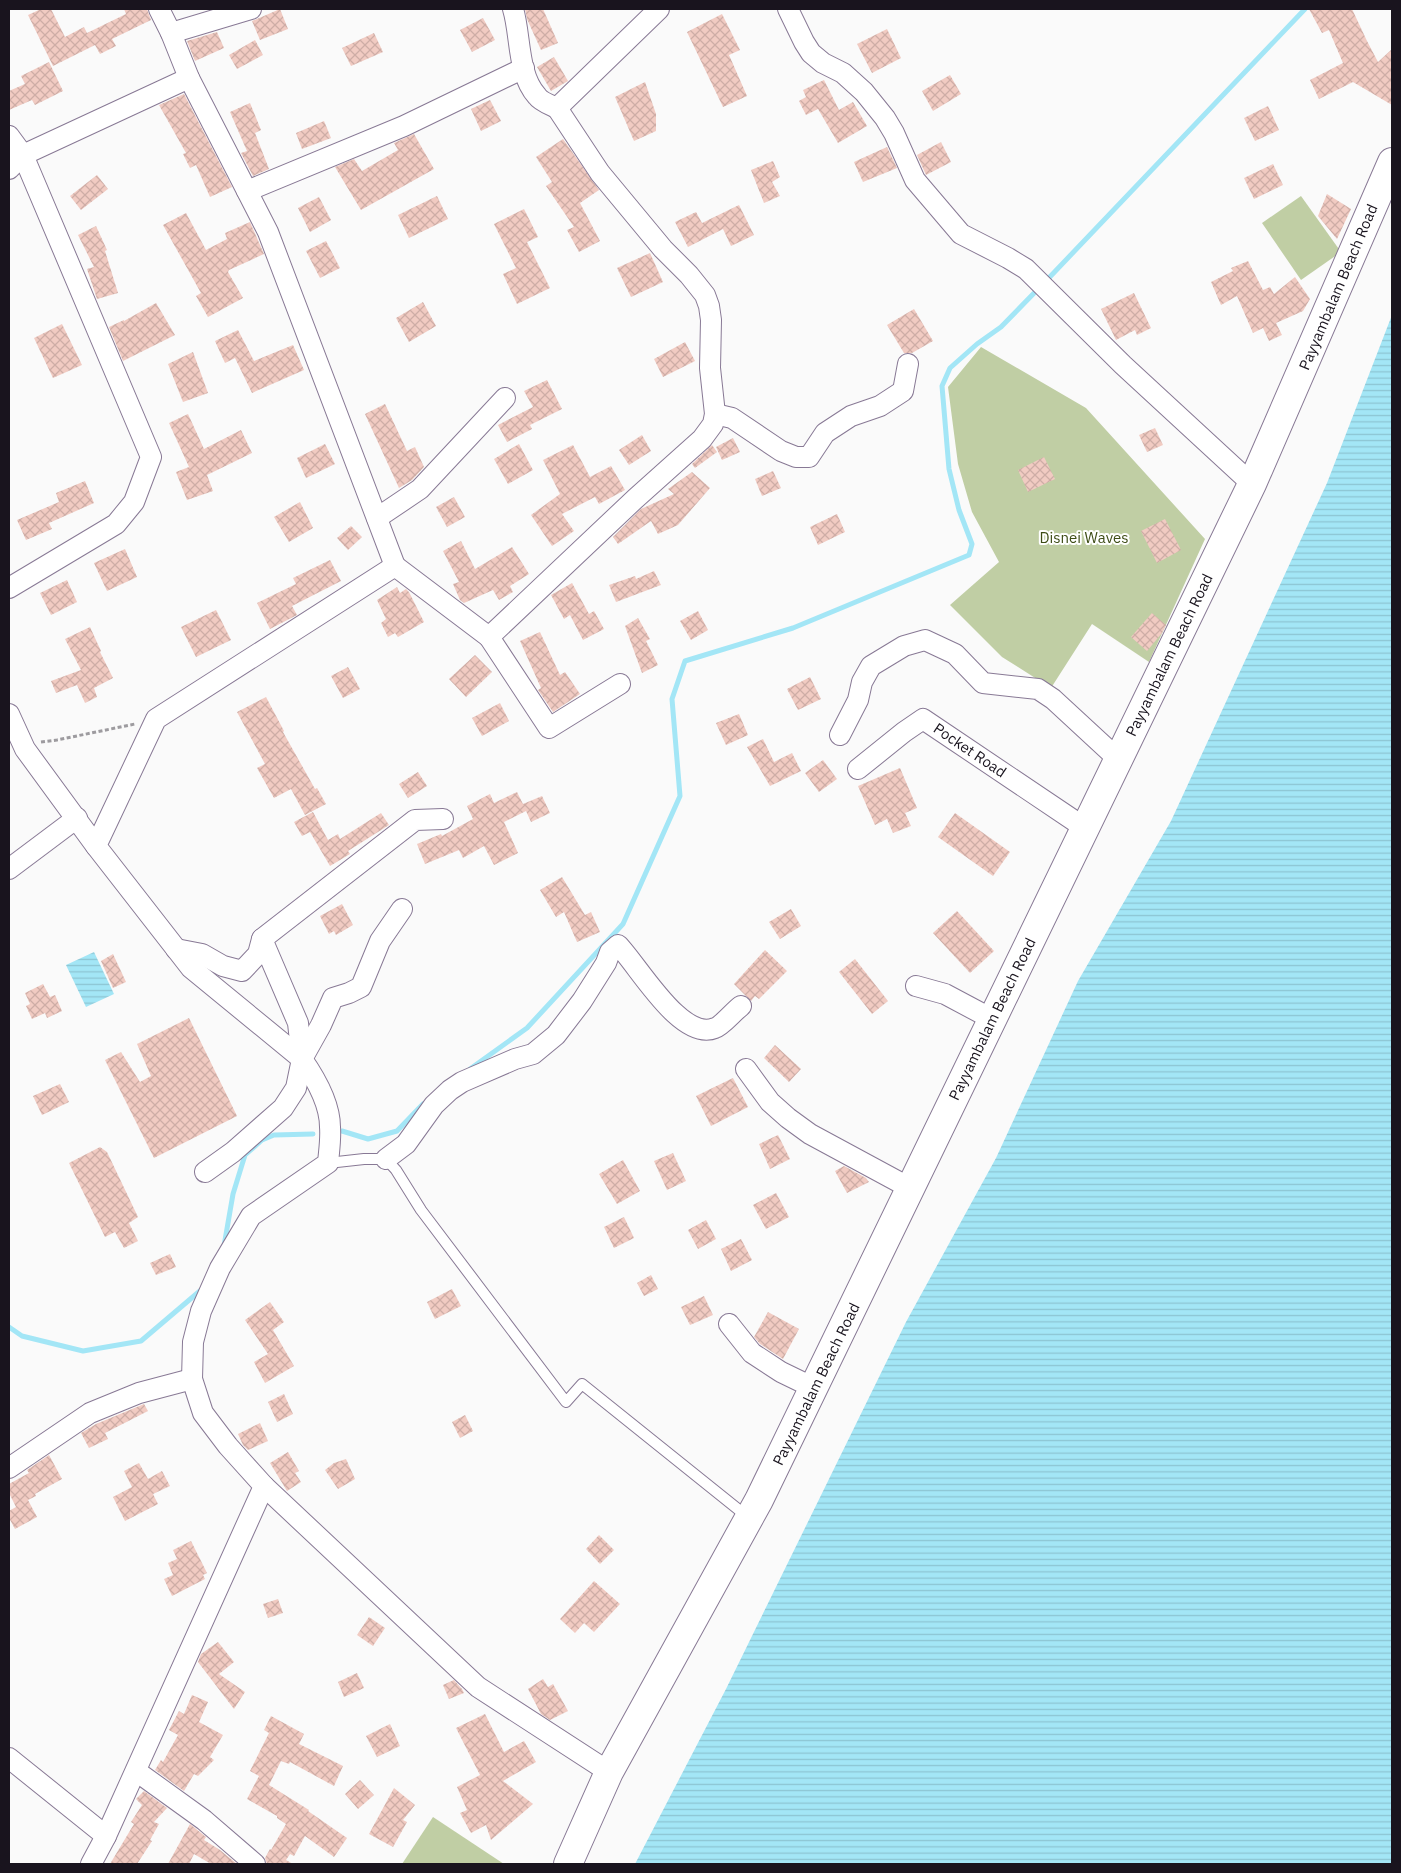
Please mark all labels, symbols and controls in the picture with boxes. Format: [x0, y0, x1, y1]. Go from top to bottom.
street label: Payyambalam Beach Road [1294, 201, 1382, 373]
park label: Disnei Waves [1039, 528, 1129, 547]
street label: Payyambalam Beach Road [1121, 571, 1217, 739]
street label: Pocket Road [930, 719, 1010, 781]
street label: Payyambalam Beach Road [944, 935, 1040, 1103]
street label: Payyambalam Beach Road [768, 1300, 864, 1468]

